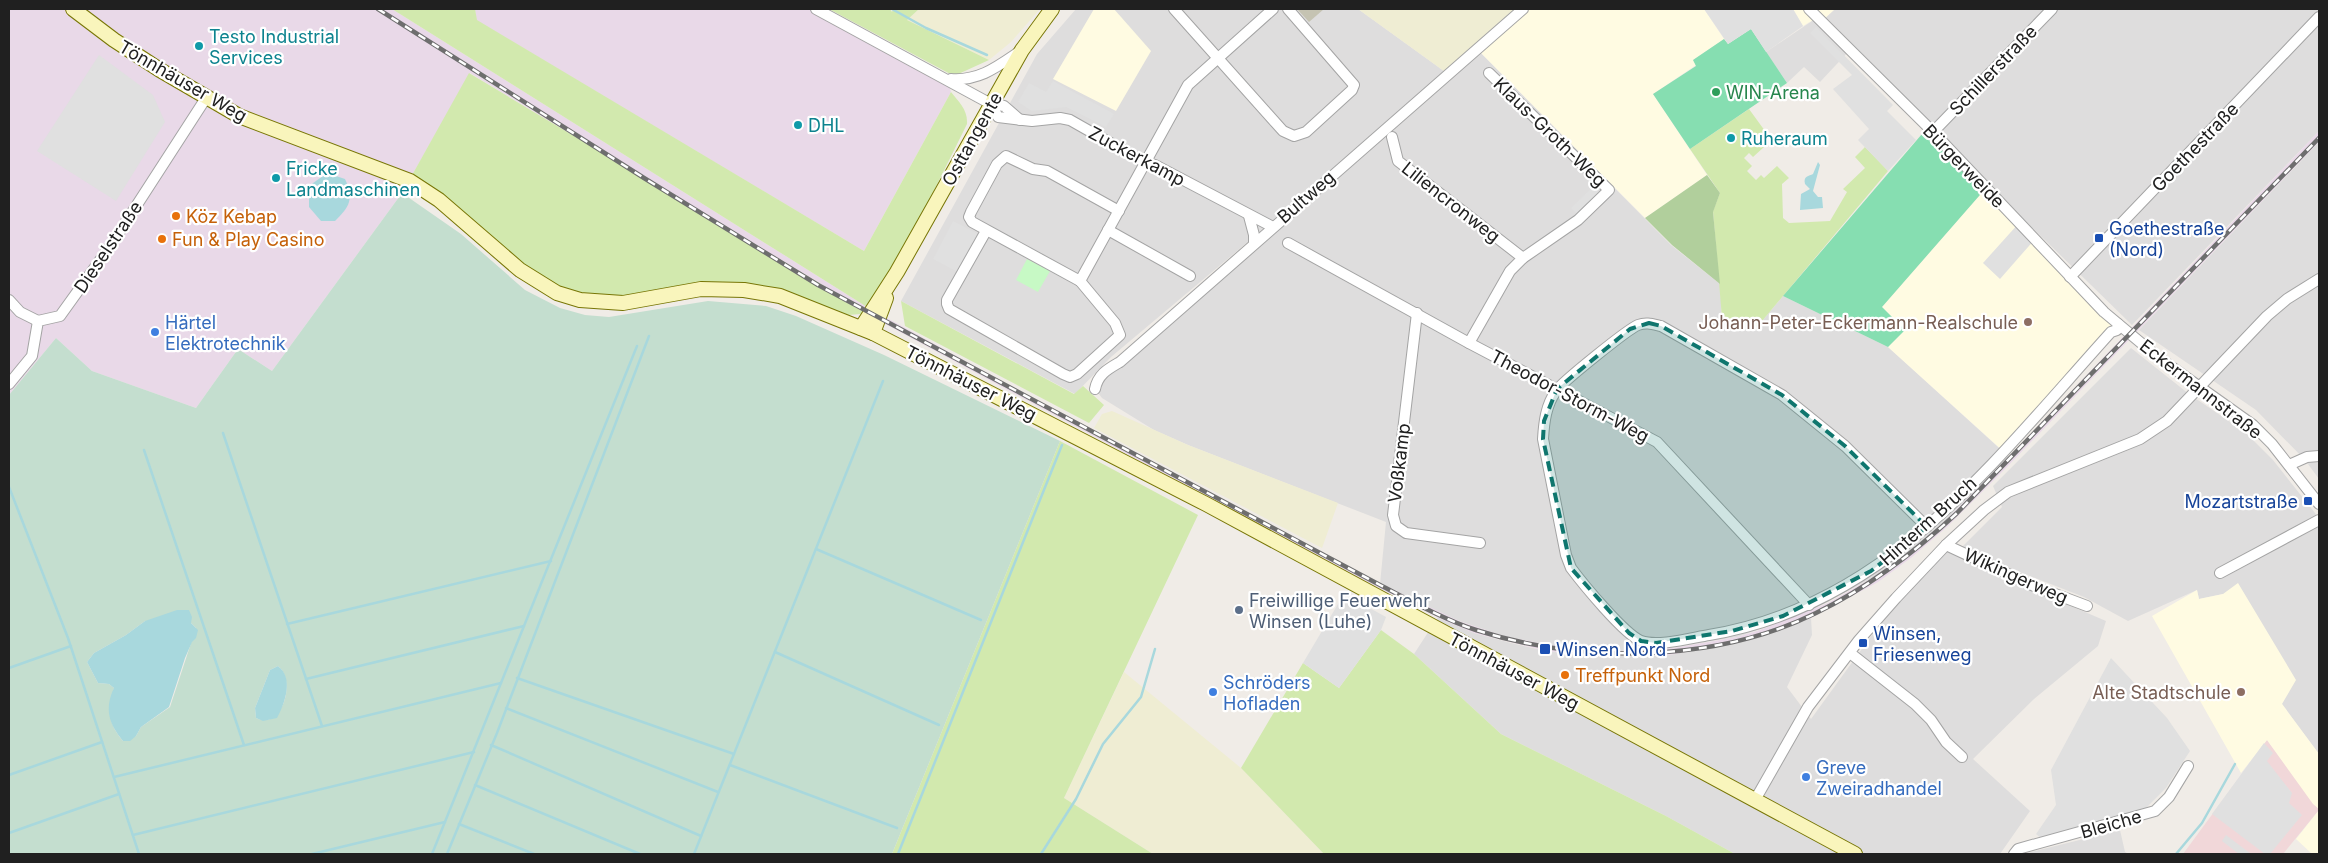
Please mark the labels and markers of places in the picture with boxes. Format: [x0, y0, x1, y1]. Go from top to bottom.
place label: Testo Industrial Services [209, 26, 339, 68]
marker: Testo Industrial Services [193, 40, 205, 52]
place label: WIN-Arena [1726, 82, 1820, 103]
marker: WIN-Arena [1710, 86, 1722, 98]
place label: DHL [808, 115, 845, 136]
marker: DHL [792, 119, 804, 131]
place label: Ruheraum [1741, 128, 1828, 149]
marker: Ruheraum [1725, 132, 1737, 144]
place label: Fricke Landmaschinen [286, 158, 420, 200]
marker: Fricke Landmaschinen [270, 172, 282, 184]
place label: Köz Kebap [186, 206, 277, 227]
marker: Köz Kebap [170, 210, 182, 222]
place label: Goethestraße (Nord) [2109, 218, 2225, 260]
place label: Fun & Play Casino [172, 229, 324, 250]
marker: Goethestraße (Nord) [2093, 232, 2105, 244]
marker: Fun & Play Casino [156, 233, 168, 245]
place label: Härtel Elektrotechnik [165, 312, 286, 354]
place label: Johann-Peter-Eckermann-Realschule [1698, 312, 2018, 333]
marker: Johann-Peter-Eckermann-Realschule [2022, 316, 2034, 328]
marker: Härtel Elektrotechnik [149, 326, 161, 338]
place label: Mozartstraße [2185, 491, 2298, 512]
marker: Mozartstraße [2302, 495, 2314, 507]
place label: Freiwillige Feuerwehr Winsen (Luhe) [1249, 590, 1430, 632]
marker: Freiwillige Feuerwehr Winsen (Luhe) [1233, 604, 1245, 616]
place label: Winsen, Friesenweg [1873, 623, 1972, 665]
marker: Winsen, Friesenweg [1857, 637, 1869, 649]
place label: Winsen Nord [1556, 639, 1666, 660]
marker: Winsen Nord [1538, 642, 1552, 656]
place label: Treffpunkt Nord [1575, 665, 1710, 686]
marker: Treffpunkt Nord [1559, 669, 1571, 681]
place label: Schröders Hofladen [1223, 672, 1311, 714]
place label: Alte Stadtschule [2092, 682, 2231, 703]
marker: Schröders Hofladen [1207, 686, 1219, 698]
marker: Alte Stadtschule [2235, 686, 2247, 698]
place label: Greve Zweiradhandel [1816, 757, 1942, 799]
marker: Greve Zweiradhandel [1800, 771, 1812, 783]

